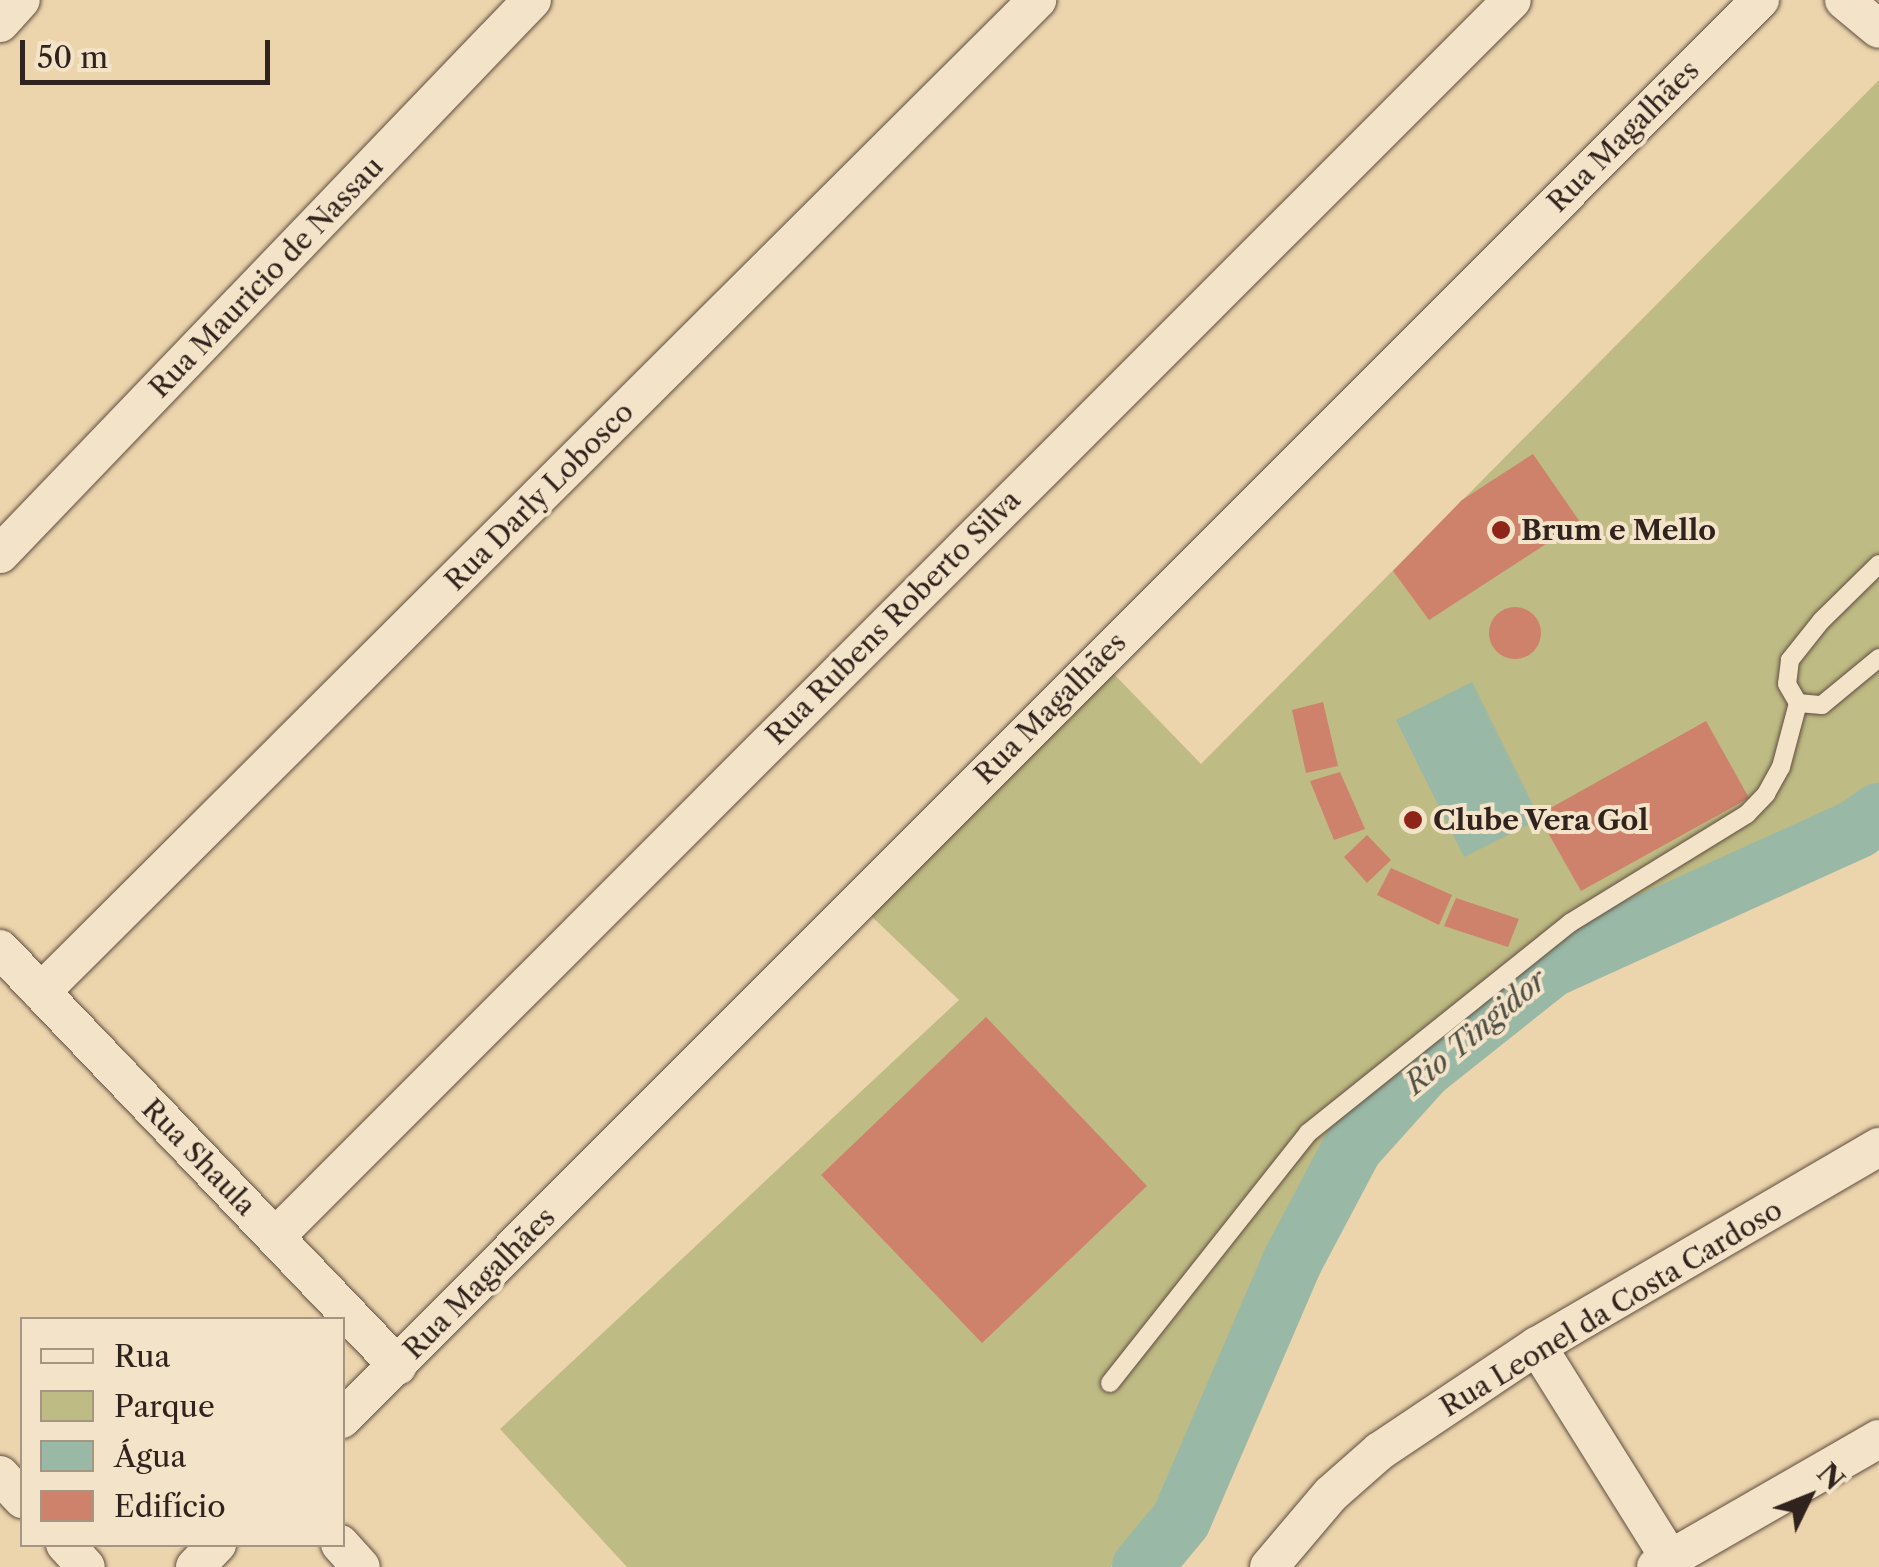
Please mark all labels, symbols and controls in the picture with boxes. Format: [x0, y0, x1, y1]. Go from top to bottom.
scale bar [25, 20, 275, 82]
text: 50 m [37, 39, 108, 76]
street label: Rua Magalhães [1540, 53, 1706, 219]
street label: Rua Mauricio de Nassau [142, 150, 390, 404]
street label: Rua Darly Lobosco [437, 394, 641, 598]
street label: Rua Rubens Roberto Silva [759, 483, 1027, 751]
place label: Brum e Mello [1521, 513, 1716, 547]
marker: Brum e Mello [1490, 519, 1512, 541]
street label: Rua Magalhães [967, 625, 1133, 791]
place label: Clube Vera Gol [1433, 803, 1650, 837]
marker: Clube Vera Gol [1402, 809, 1424, 831]
water label: Rio Tingidor [1398, 962, 1554, 1102]
street label: Rua Shaula [135, 1092, 263, 1222]
street label: Rua Leonel da Costa Cardoso [1434, 1192, 1788, 1424]
street label: Rua Magalhães [396, 1200, 562, 1366]
legend [20, 1317, 345, 1547]
text: Rua [114, 1338, 170, 1375]
text: Parque [114, 1388, 215, 1425]
text: Água [114, 1438, 186, 1475]
north arrow [1759, 1447, 1859, 1547]
text: N [1810, 1456, 1852, 1497]
text: Edifício [114, 1488, 226, 1525]

